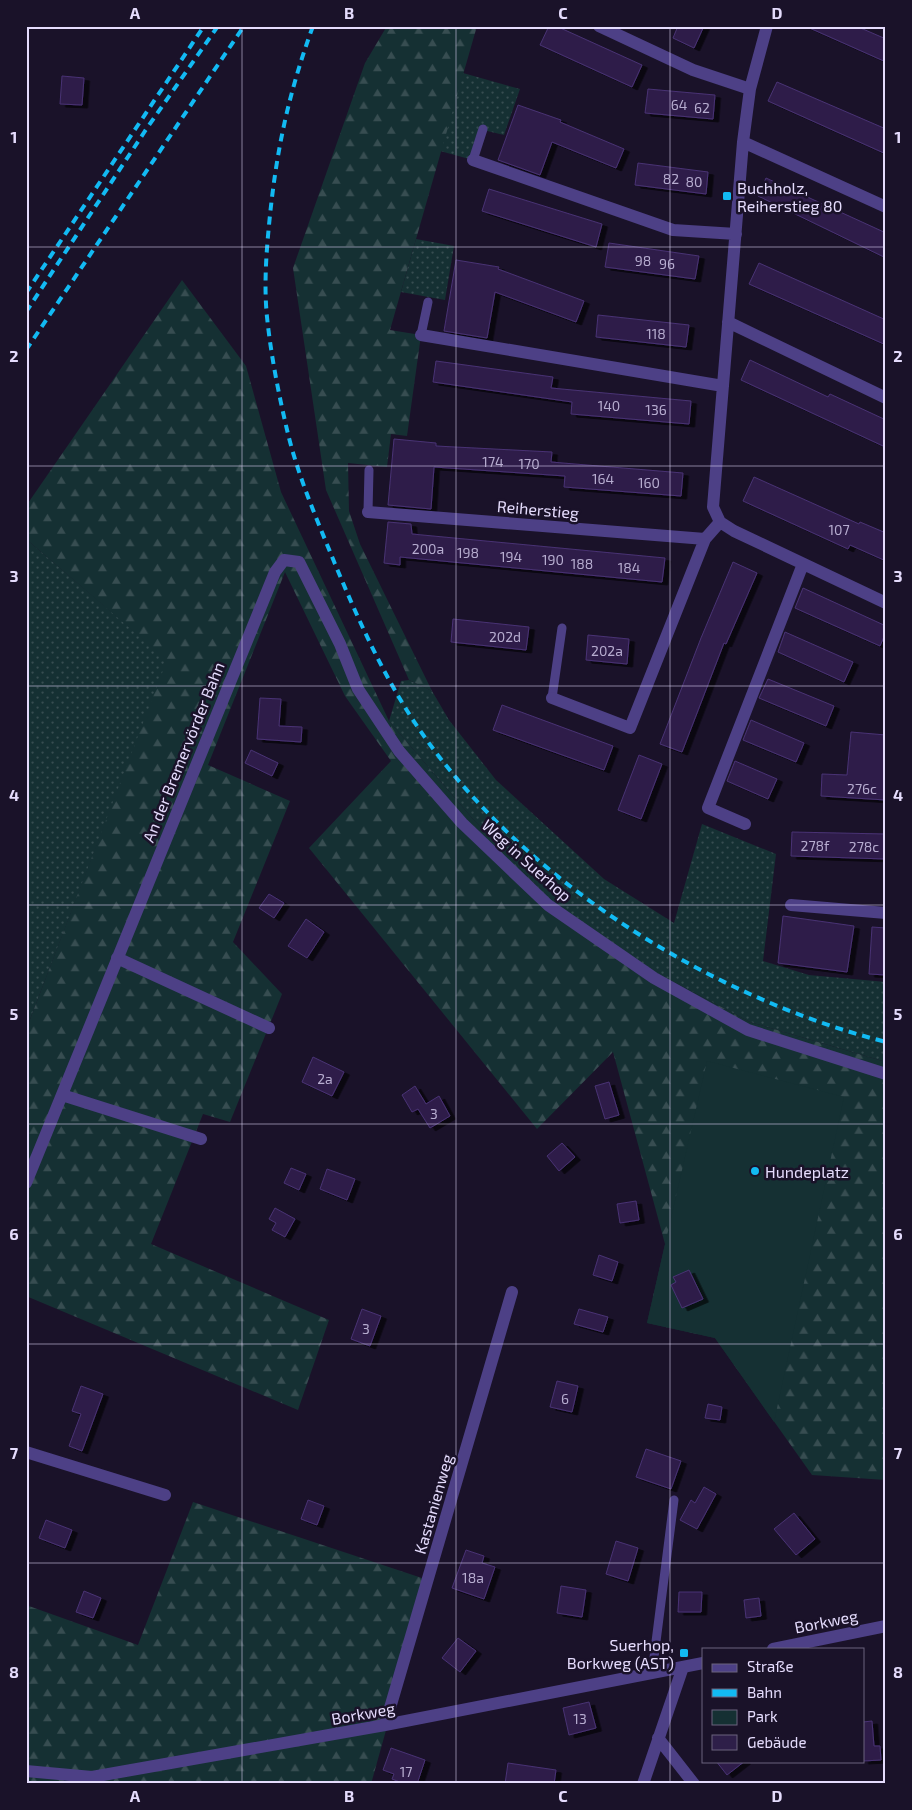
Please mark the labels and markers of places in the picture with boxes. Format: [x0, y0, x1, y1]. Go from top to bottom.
place label: Buchholz, Reiherstieg 80 [737, 178, 842, 215]
marker: Buchholz, Reiherstieg 80 [721, 190, 733, 202]
place label: Hundeplatz [765, 1162, 849, 1181]
marker: Hundeplatz [749, 1165, 761, 1177]
place label: Suerhop, Borkweg (AST) [567, 1635, 674, 1672]
marker: Suerhop, Borkweg (AST) [678, 1647, 690, 1659]

